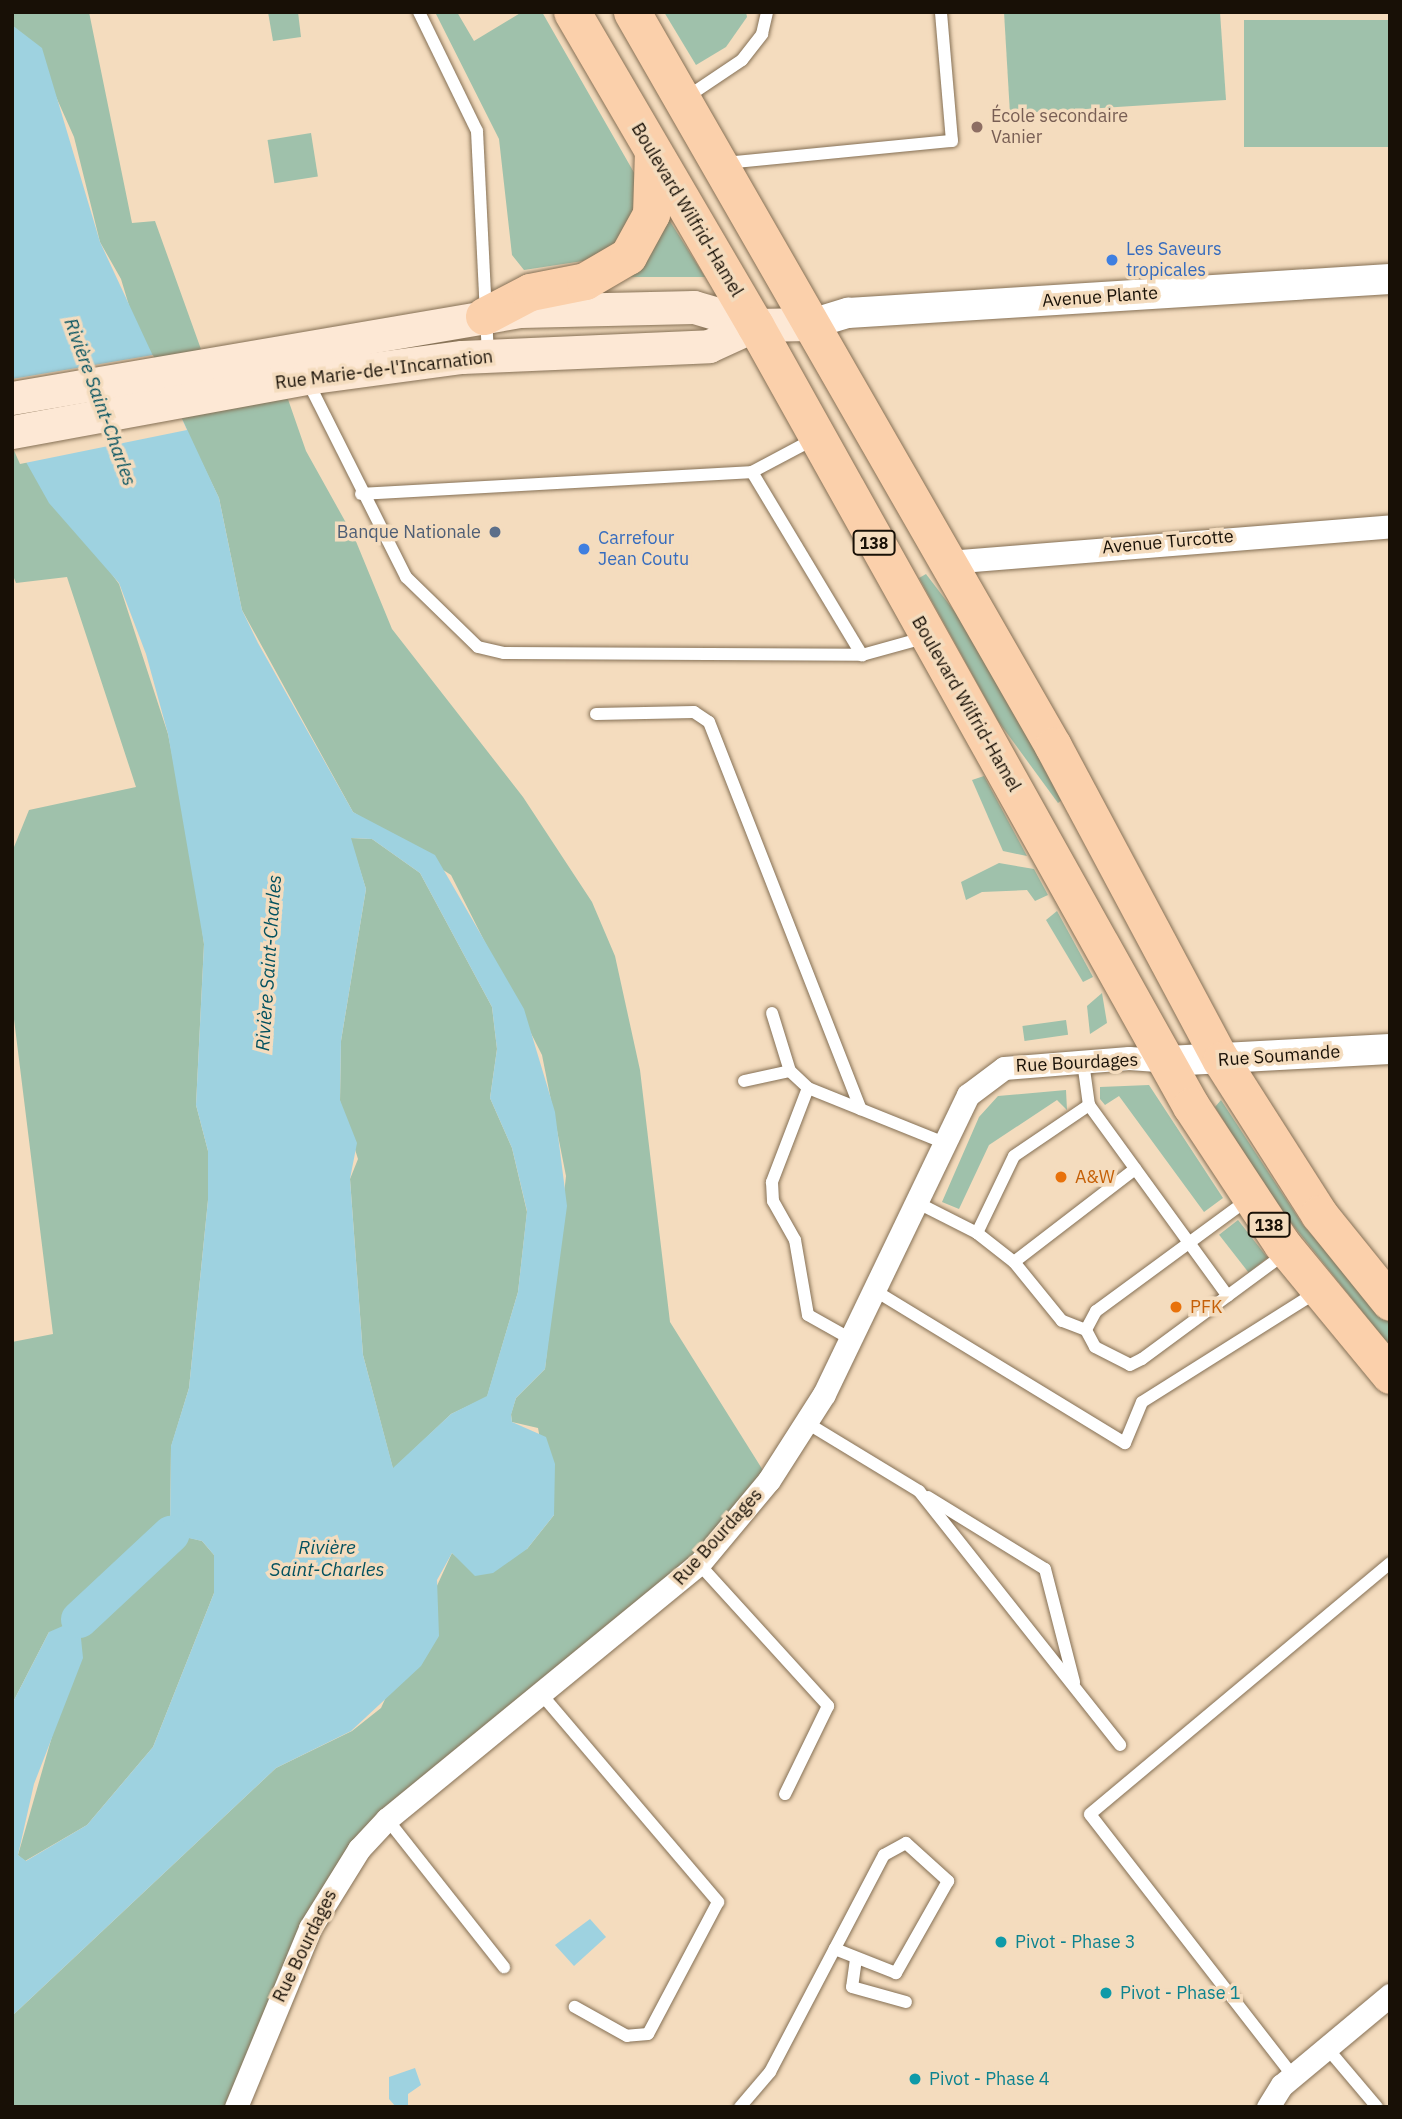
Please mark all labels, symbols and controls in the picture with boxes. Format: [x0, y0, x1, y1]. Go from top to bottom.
place label: École secondaire Vanier [991, 106, 1128, 148]
street label: Boulevard Wilfrid-Hamel [626, 119, 748, 301]
marker: École secondaire Vanier [969, 119, 985, 135]
place label: Les Saveurs tropicales [1126, 239, 1222, 282]
marker: Les Saveurs tropicales [1104, 252, 1120, 268]
street label: Avenue Plante [1041, 282, 1159, 312]
water label: Rivière Saint-Charles [59, 315, 141, 489]
street label: Rue Marie-de-l'Incarnation [274, 346, 494, 394]
place label: Banque Nationale [337, 521, 481, 543]
marker: Banque Nationale [487, 524, 503, 540]
street label: Avenue Turcotte [1101, 525, 1235, 559]
place label: Carrefour Jean Coutu [598, 528, 689, 570]
road number: 138 [851, 530, 897, 556]
marker: Carrefour Jean Coutu [576, 541, 592, 557]
street label: Boulevard Wilfrid-Hamel [907, 612, 1025, 796]
water label: Rivière Saint-Charles [251, 874, 287, 1052]
street label: Rue Soumande [1217, 1041, 1341, 1071]
street label: Rue Bourdages [1015, 1049, 1139, 1077]
place label: A&W [1075, 1166, 1115, 1188]
marker: A&W [1053, 1169, 1069, 1185]
road number: 138 [1246, 1212, 1292, 1238]
place label: PFK [1190, 1296, 1222, 1318]
marker: PFK [1168, 1299, 1184, 1315]
street label: Rue Bourdages [669, 1484, 767, 1590]
water label: Rivière Saint-Charles [270, 1537, 384, 1581]
street label: Rue Bourdages [268, 1886, 342, 2006]
place label: Pivot - Phase 3 [1015, 1931, 1136, 1953]
marker: Pivot - Phase 3 [993, 1934, 1009, 1950]
place label: Pivot - Phase 1 [1120, 1982, 1241, 2004]
marker: Pivot - Phase 1 [1098, 1985, 1114, 2001]
place label: Pivot - Phase 4 [929, 2068, 1050, 2090]
marker: Pivot - Phase 4 [907, 2071, 923, 2087]

